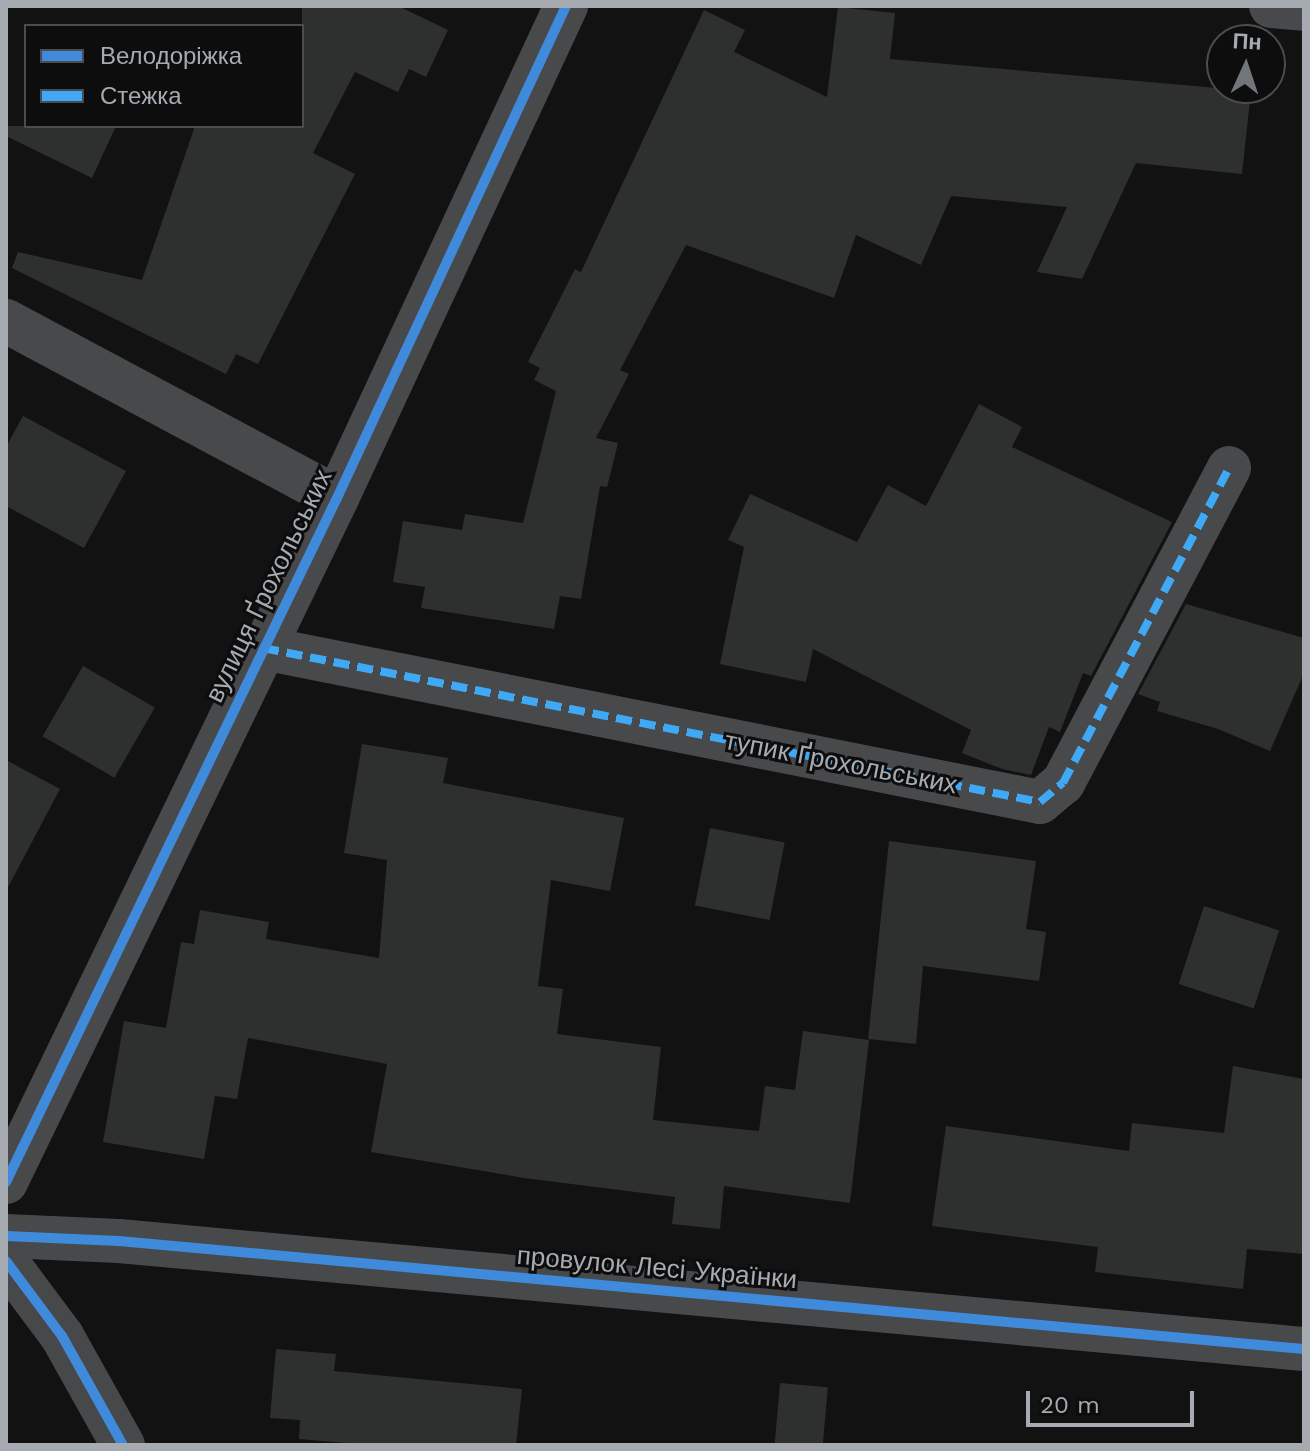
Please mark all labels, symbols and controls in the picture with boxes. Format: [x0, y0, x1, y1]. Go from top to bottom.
legend [24, 24, 304, 128]
north arrow [1206, 24, 1286, 104]
text: Пн [1232, 28, 1262, 55]
text: Велодоріжка [100, 42, 242, 70]
text: Стежка [100, 82, 182, 110]
street label: вулиця Ґрохольських [199, 464, 339, 708]
street label: тупик Ґрохольських [722, 725, 960, 801]
street label: провулок Лесі Українки [516, 1240, 798, 1296]
scale bar [1030, 1375, 1198, 1425]
text: 20 m [1040, 1391, 1100, 1419]

